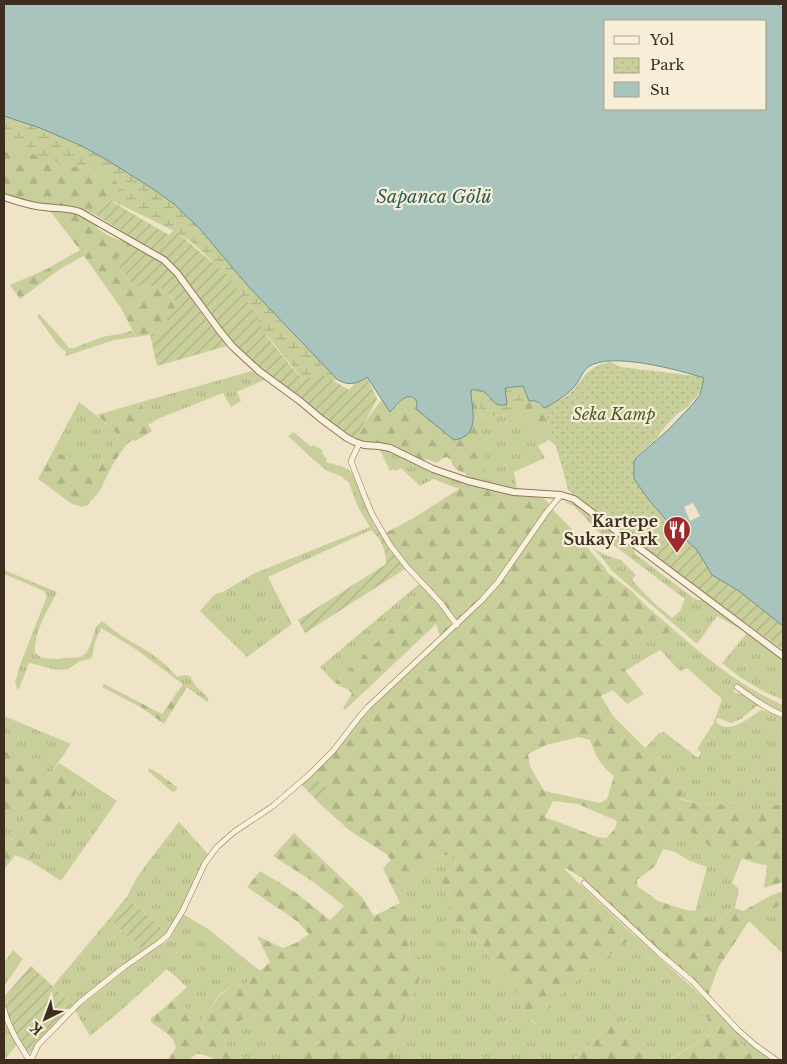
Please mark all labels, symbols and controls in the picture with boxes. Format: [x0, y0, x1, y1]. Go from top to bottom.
legend [604, 20, 767, 110]
text: Yol [649, 30, 674, 49]
text: Park [650, 55, 686, 74]
text: Su [650, 80, 670, 99]
water label: Sapanca Gölü [376, 186, 492, 208]
park label: Seka Kamp [573, 404, 655, 424]
place label: Kartepe Sukay Park [564, 511, 658, 549]
restaurant icon: Kartepe Sukay Park [662, 515, 692, 554]
north arrow [20, 994, 70, 1044]
text: K [26, 1018, 47, 1039]

